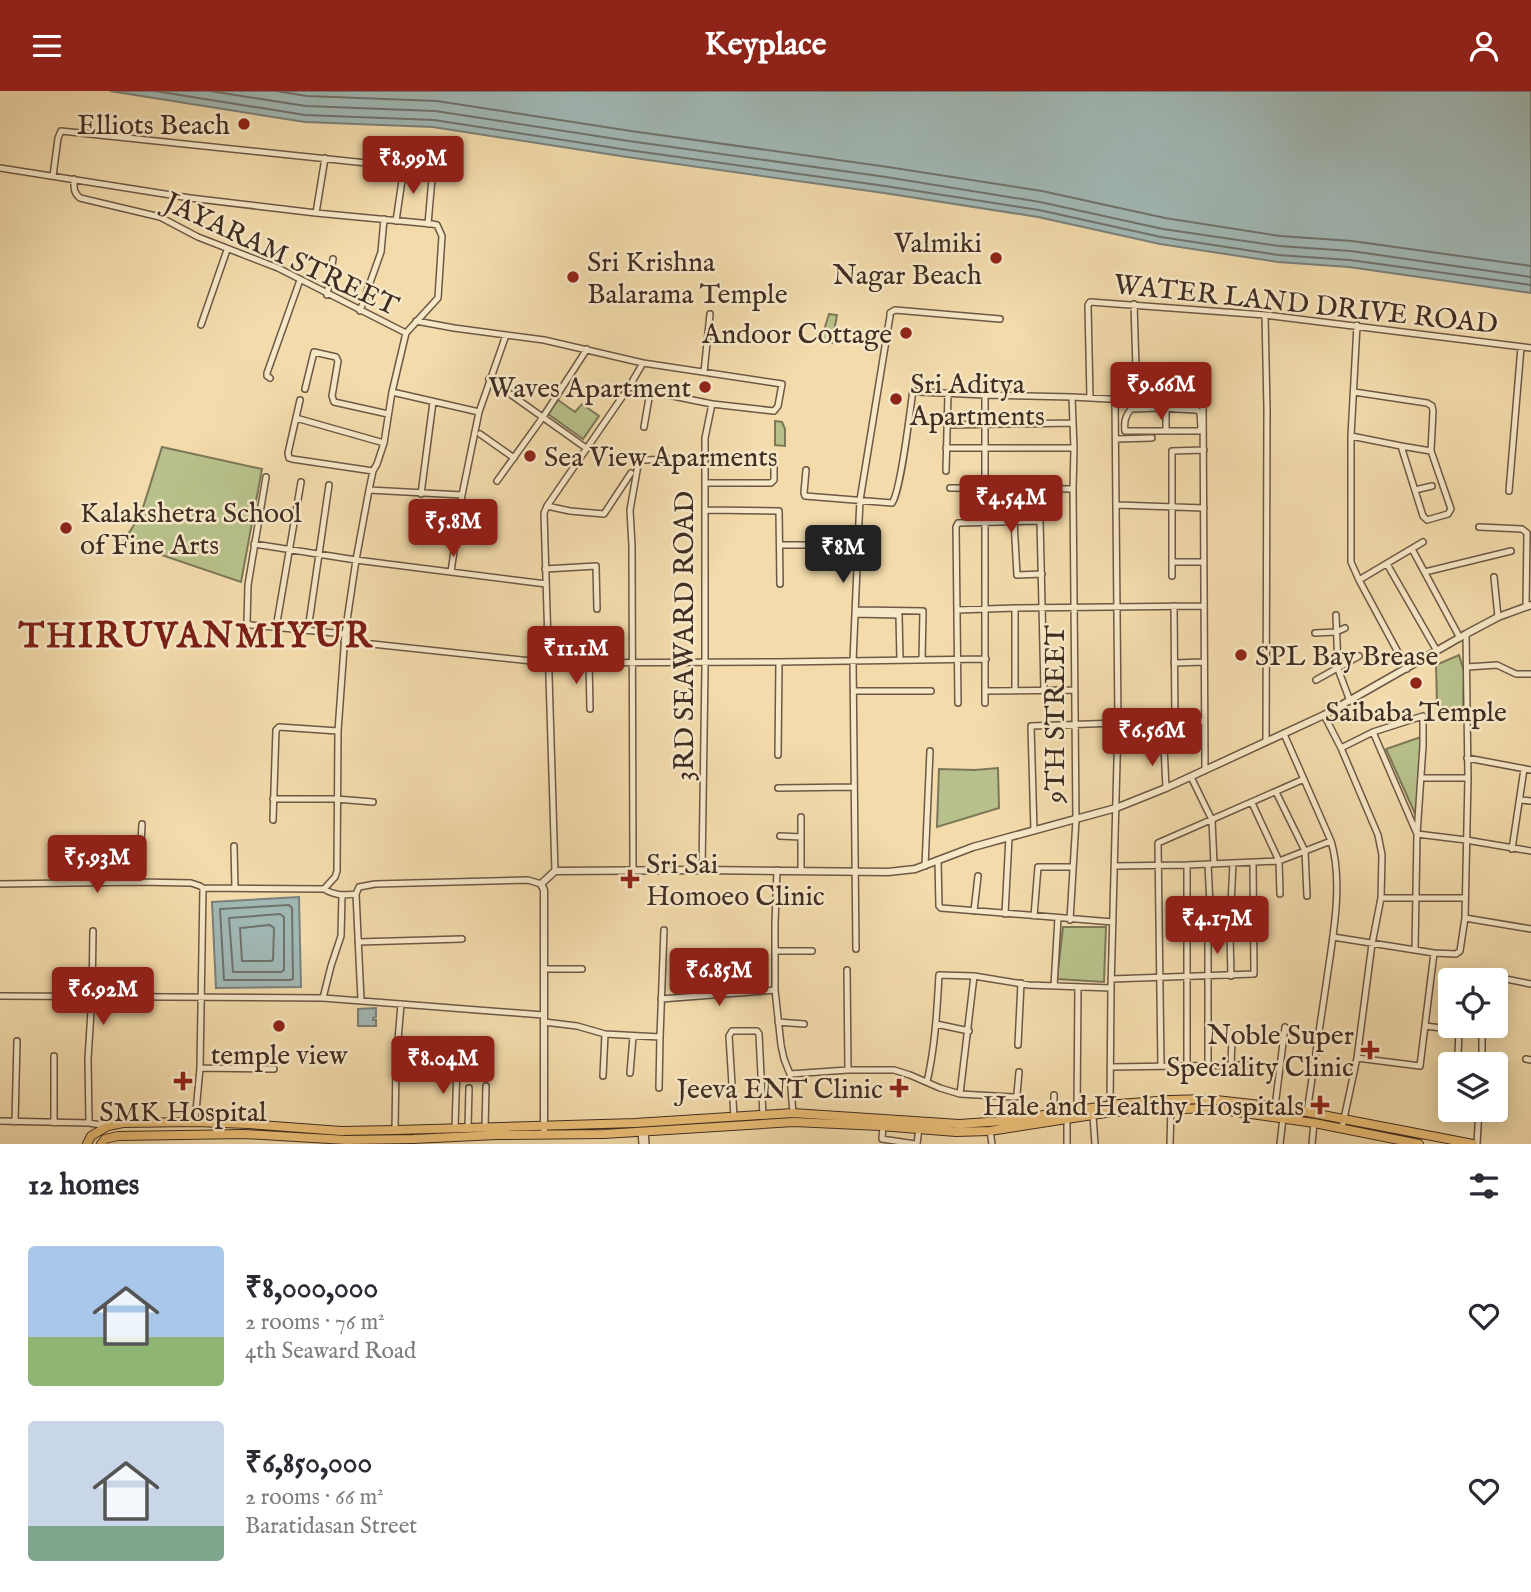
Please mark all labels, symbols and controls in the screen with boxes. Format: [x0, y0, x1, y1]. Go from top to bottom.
text: Keyplace [705, 25, 826, 66]
icon: menu [28, 27, 66, 65]
icon: person [1465, 27, 1503, 65]
place label: Elliots Beach [77, 109, 230, 144]
marker: Elliots Beach [236, 116, 252, 132]
pin: ₹8.99M [356, 137, 470, 196]
text: ₹8.99M [379, 144, 447, 173]
street label: JAYARAM STREET [156, 184, 404, 325]
place label: Valmiki Nagar Beach [832, 227, 982, 294]
place label: Sri Krishna Balarama Temple [587, 246, 788, 313]
marker: Valmiki Nagar Beach [988, 250, 1004, 266]
street label: WATER LAND DRIVE ROAD [1112, 268, 1500, 343]
marker: Sri Krishna Balarama Temple [565, 269, 581, 285]
place label: Andoor Cottage [701, 318, 892, 353]
marker: Andoor Cottage [898, 325, 914, 341]
pin: ₹9.66M [1104, 363, 1218, 422]
place label: Sri Aditya Apartments [909, 368, 1045, 435]
text: ₹9.66M [1126, 370, 1196, 399]
place label: Waves Apartment [488, 372, 691, 407]
marker: Waves Apartment [697, 379, 713, 395]
marker: Sri Aditya Apartments [888, 391, 904, 407]
place label: Sea View Aparments [544, 441, 778, 476]
marker: Sea View Aparments [522, 448, 538, 464]
pin: ₹4.54M [954, 475, 1068, 535]
text: ₹4.54M [975, 483, 1047, 512]
street label: 3RD SEAWARD ROAD [668, 491, 703, 781]
place label: Kalakshetra School of Fine Arts [80, 497, 302, 564]
pin: ₹5.8M [404, 499, 502, 559]
text: ₹5.8M [424, 507, 482, 536]
marker: Kalakshetra School of Fine Arts [58, 520, 74, 536]
pin: ₹8M [809, 525, 877, 585]
text: ₹8M [821, 533, 865, 562]
district label: THIRUVANMIYUR [17, 615, 374, 660]
street label: 9TH STREET [1039, 624, 1074, 804]
pin: ₹11.1M [519, 627, 633, 686]
text: ₹11.1M [543, 634, 609, 663]
place label: SPL Bay Brease [1255, 640, 1438, 675]
marker: SPL Bay Brease [1233, 647, 1249, 663]
marker: Saibaba Temple [1408, 675, 1424, 691]
place label: Saibaba Temple [1325, 696, 1507, 731]
pin: ₹6.56M [1095, 709, 1209, 768]
text: ₹6.56M [1118, 716, 1186, 745]
pin: ₹5.93M [40, 835, 154, 895]
text: ₹5.93M [64, 843, 130, 872]
place label: Sri Sai Homoeo Clinic [646, 848, 825, 915]
marker: Sri Sai Homoeo Clinic [620, 869, 640, 889]
pin: ₹4.17M [1160, 897, 1274, 956]
text: ₹4.17M [1182, 904, 1252, 933]
pin: ₹6.85M [662, 949, 776, 1008]
text: ₹6.85M [686, 956, 752, 985]
pin: ₹6.92M [46, 967, 160, 1027]
map controls [1438, 968, 1508, 1122]
button: locate [1438, 968, 1508, 1038]
text: ₹6.92M [68, 975, 138, 1004]
marker: temple view [271, 1018, 287, 1034]
place label: Noble Super Speciality Clinic [1166, 1019, 1354, 1086]
pin: ₹8.04M [386, 1037, 500, 1096]
place label: temple view [211, 1039, 348, 1074]
marker: Noble Super Speciality Clinic [1360, 1040, 1380, 1060]
text: ₹8.04M [407, 1044, 479, 1073]
button: layers [1438, 1052, 1508, 1122]
marker: SMK Hospital [173, 1071, 193, 1091]
place label: Jeeva ENT Clinic [673, 1073, 883, 1108]
marker: Jeeva ENT Clinic [889, 1078, 909, 1098]
place label: Hale and Healthy Hospitals [983, 1090, 1304, 1125]
marker: Hale and Healthy Hospitals [1310, 1095, 1330, 1115]
place label: SMK Hospital [99, 1096, 267, 1131]
text: 12 homes [28, 1167, 139, 1205]
icon: filters [1465, 1167, 1503, 1205]
text: ₹8,000,000 [245, 1270, 378, 1308]
icon: home [84, 1274, 168, 1358]
icon: heart [1465, 1297, 1503, 1335]
text: 2 rooms · 76 m² [245, 1308, 385, 1337]
text: 4th Seaward Road [245, 1337, 416, 1366]
text: ₹6,850,000 [245, 1445, 372, 1483]
icon: home [84, 1449, 168, 1533]
icon: heart [1465, 1472, 1503, 1510]
text: 2 rooms · 66 m² [245, 1483, 384, 1512]
text: Baratidasan Street [245, 1512, 417, 1541]

